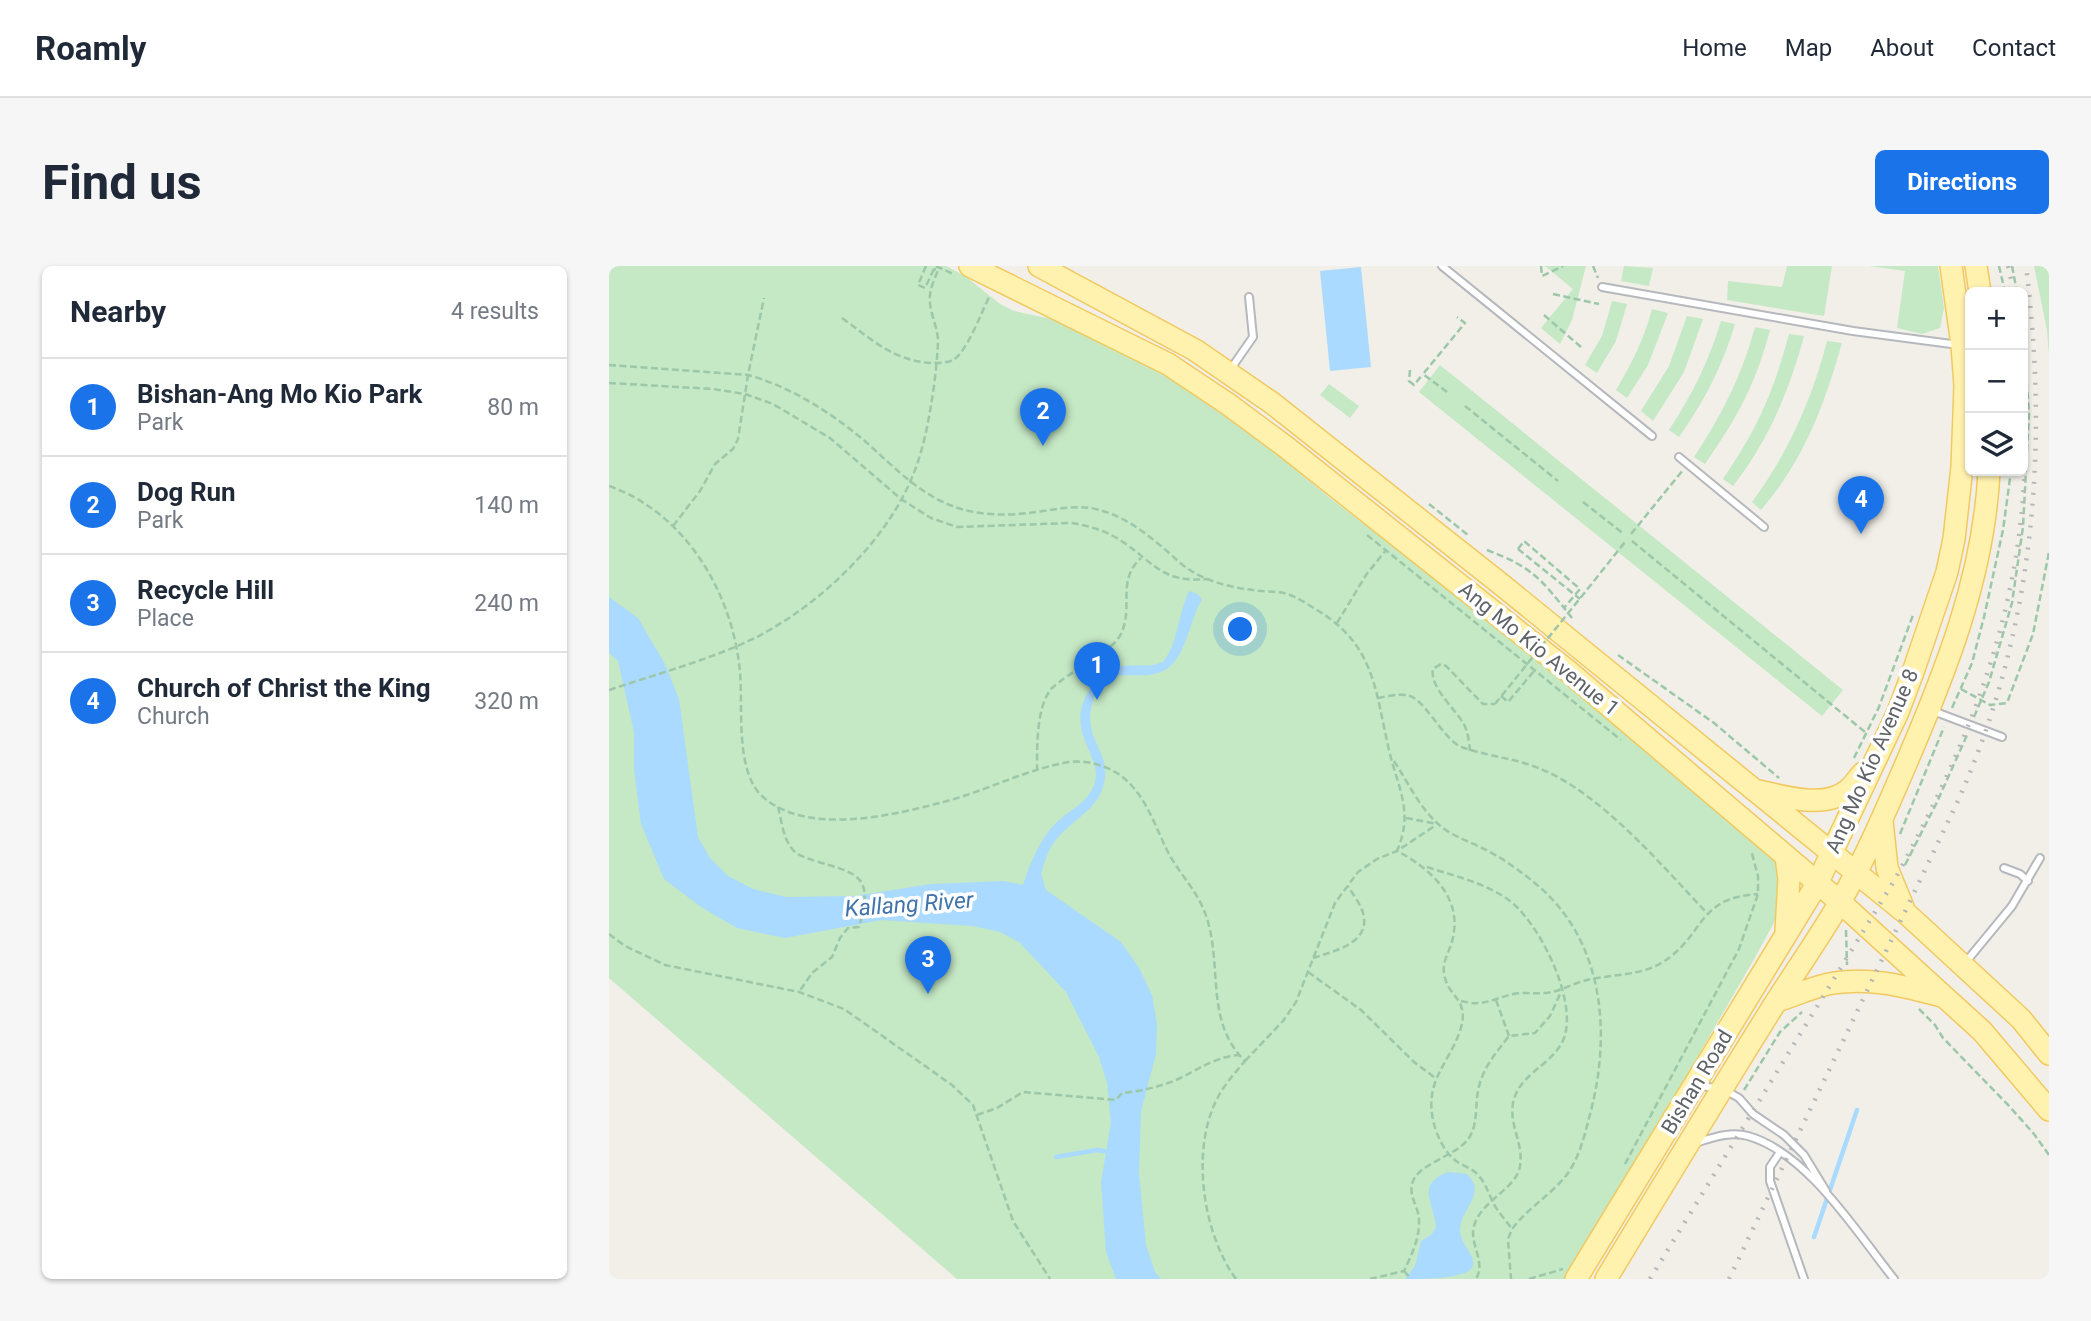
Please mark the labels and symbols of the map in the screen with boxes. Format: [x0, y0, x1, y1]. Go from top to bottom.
pin: 2 [1020, 388, 1066, 446]
pin: 4 [1838, 476, 1884, 534]
street label: Ang Mo Kio Avenue 1 [1454, 577, 1624, 721]
your location [1223, 612, 1257, 646]
pin: 1 [1074, 642, 1120, 700]
street label: Ang Mo Kio Avenue 8 [1821, 665, 1923, 857]
water label: Kallang River [844, 886, 976, 922]
pin: 3 [905, 936, 951, 994]
street label: Bishan Road [1657, 1026, 1737, 1138]

